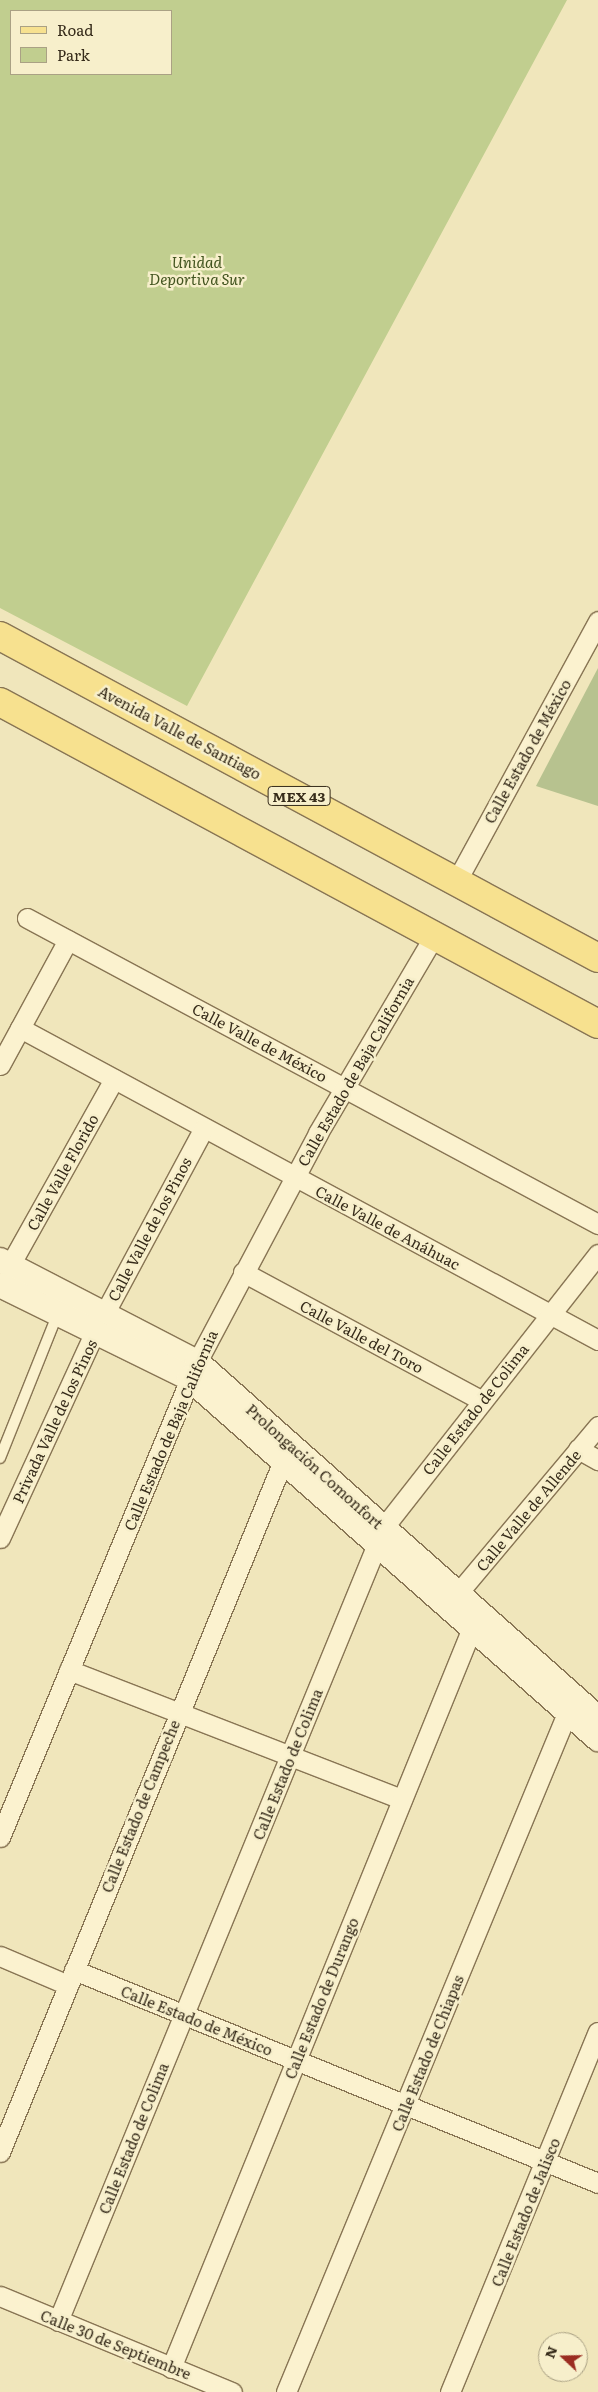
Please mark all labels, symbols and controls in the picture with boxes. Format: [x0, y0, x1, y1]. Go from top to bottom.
legend [10, 10, 172, 75]
text: Road [57, 18, 93, 41]
text: Park [57, 43, 90, 66]
park label: Unidad Deportiva Sur [149, 252, 245, 287]
street label: Calle Estado de México [480, 676, 574, 826]
street label: Avenida Valle de Santiago [95, 681, 265, 783]
road number: MEX 43 [266, 784, 332, 808]
street label: Calle Estado de Baja California [293, 973, 417, 1169]
street label: Calle Valle de México [190, 999, 330, 1085]
street label: Calle Valle Florido [23, 1111, 101, 1233]
street label: Calle Valle de los Pinos [103, 1154, 195, 1304]
street label: Calle Valle de Anáhuac [313, 1181, 463, 1273]
street label: Calle Valle del Toro [297, 1296, 427, 1376]
street label: Calle Estado de Baja California [120, 1327, 220, 1533]
street label: Privada Valle de los Pinos [8, 1336, 100, 1506]
street label: Calle Estado de Colima [418, 1340, 532, 1478]
street label: Prolongación Comonfort [243, 1400, 387, 1532]
street label: Calle Valle de Allende [472, 1446, 584, 1574]
street label: Calle Estado de Colima [248, 1686, 326, 1842]
street label: Calle Estado de Campeche [97, 1717, 183, 1895]
street label: Calle Estado de Durango [280, 1915, 362, 2081]
street label: Calle Estado de Chiapas [387, 1972, 467, 2134]
street label: Calle Estado de México [119, 1981, 275, 2059]
street label: Calle Estado de Colima [94, 2060, 172, 2216]
street label: Calle Estado de Jalisco [487, 2135, 563, 2289]
street label: Calle 30 de Septiembre [38, 2306, 194, 2382]
north arrow [538, 2332, 588, 2382]
text: N [538, 2343, 561, 2361]

